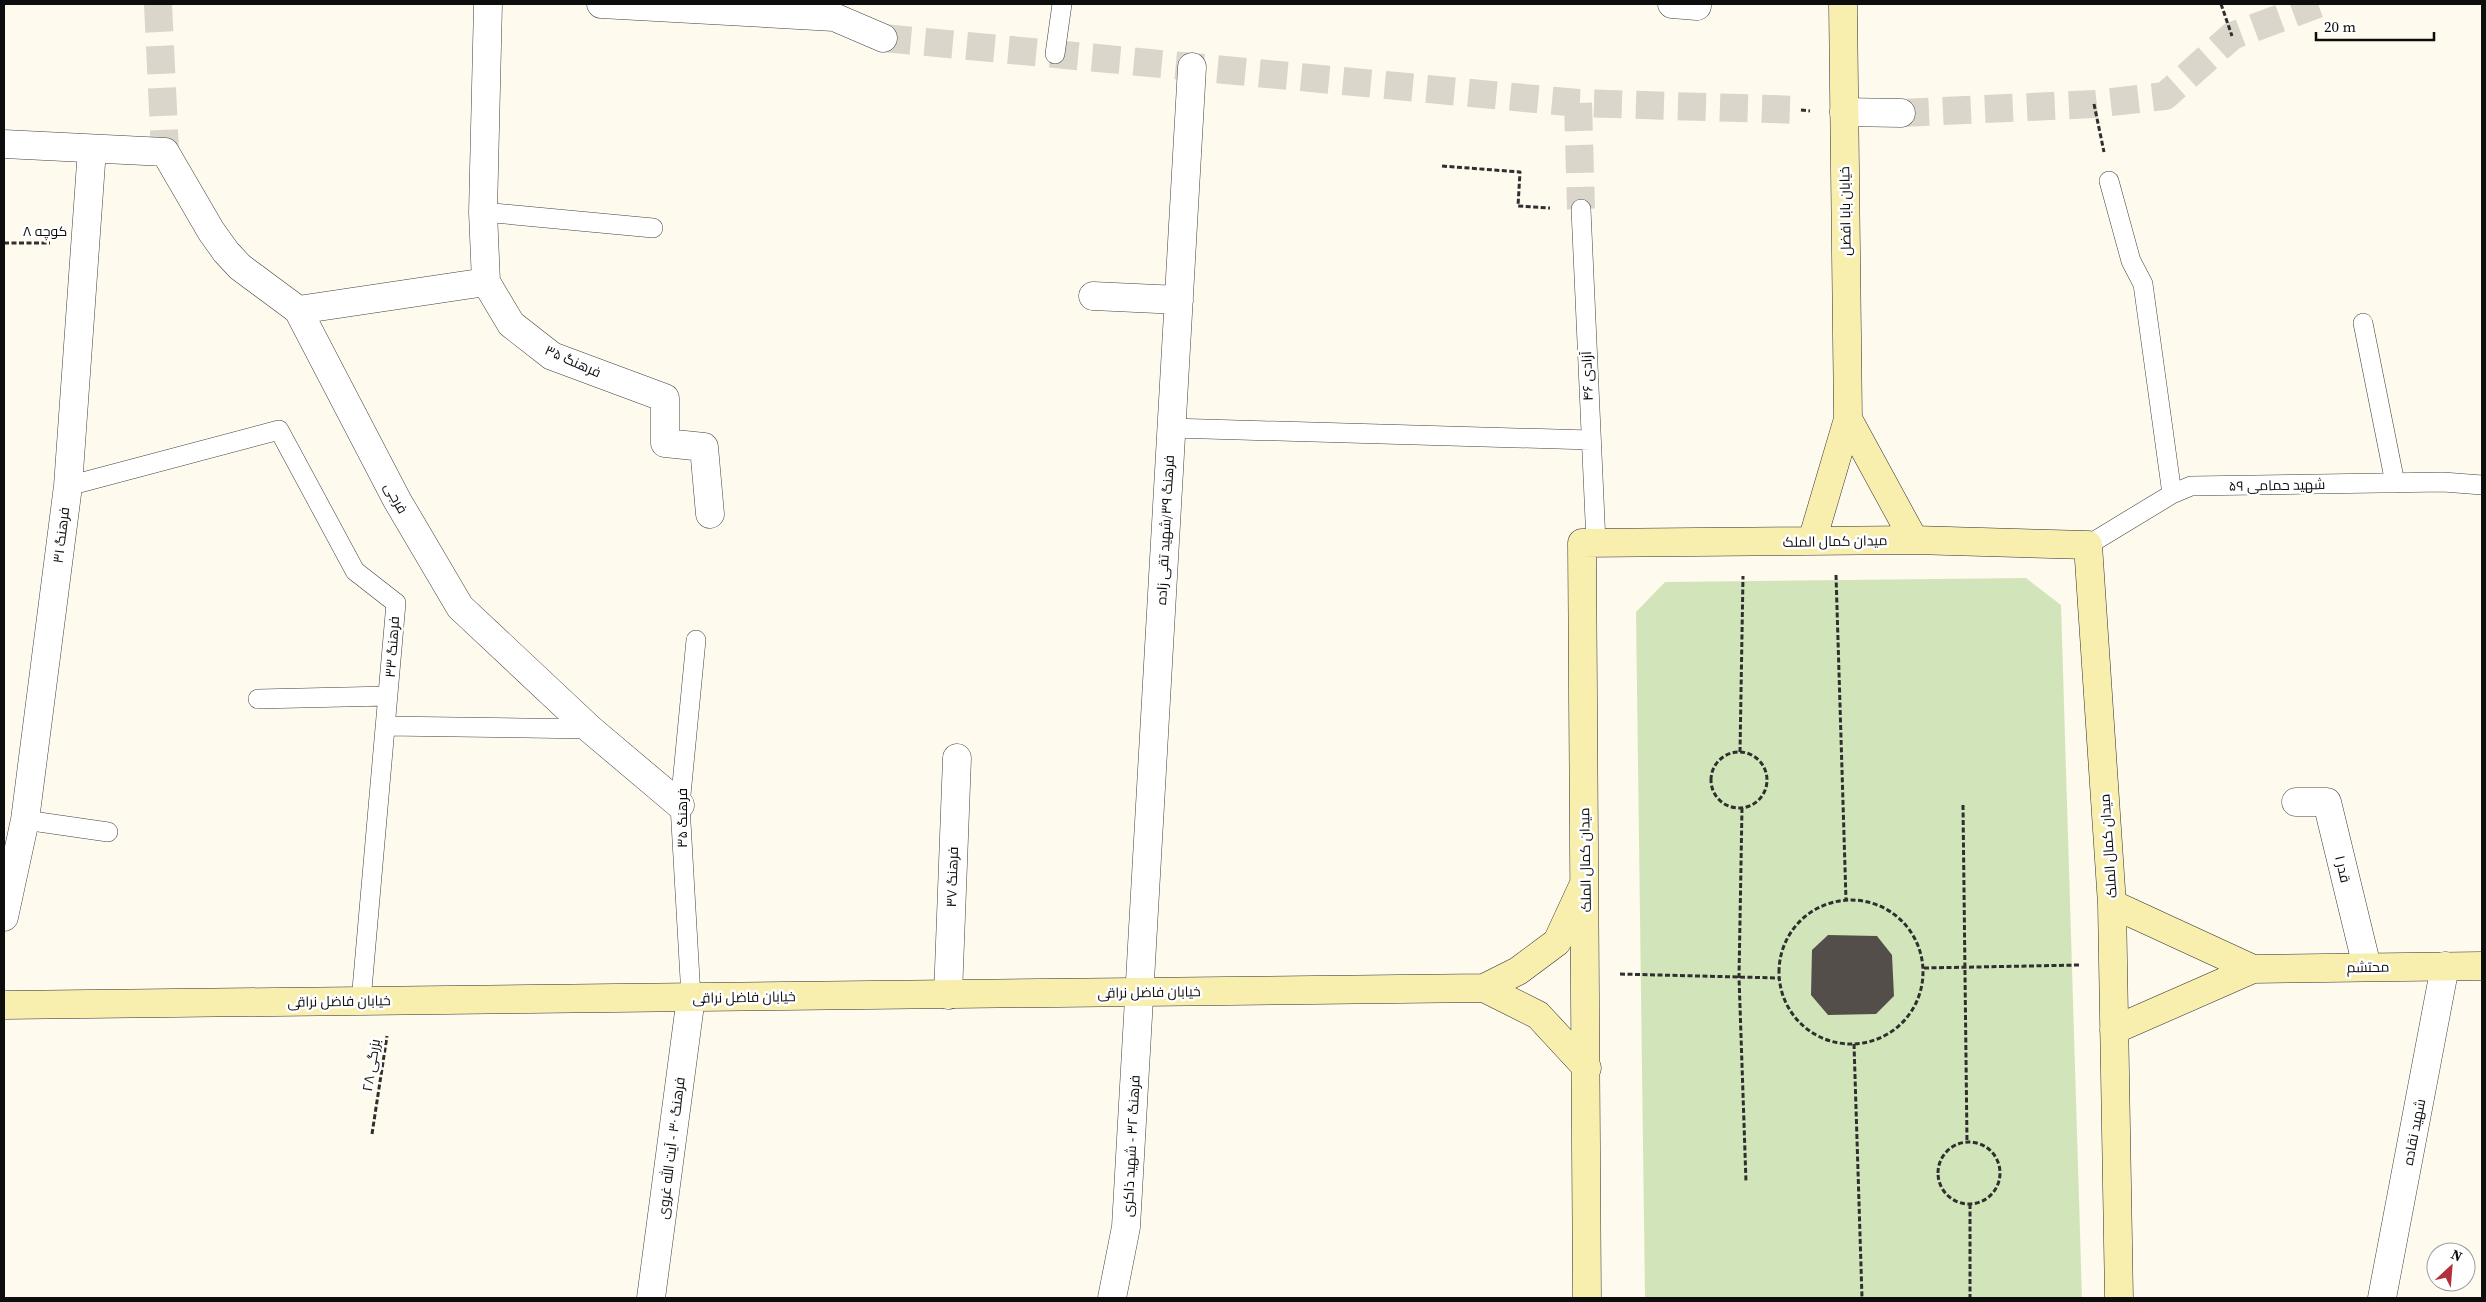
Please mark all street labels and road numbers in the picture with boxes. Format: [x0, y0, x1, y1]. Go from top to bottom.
street label: خیابان بابا افضل [1834, 166, 1856, 256]
street label: کوچه ۸ [23, 221, 67, 241]
street label: فرهنگ ۳۵ [542, 340, 604, 382]
street label: آزادی ۴۶ [1576, 351, 1598, 401]
street label: فرهنگ ۳۹/شهید تقی زاده [1151, 454, 1179, 606]
street label: شهید حمامی ۵۹ [2229, 474, 2325, 496]
street label: فرجی [379, 479, 413, 517]
street label: فرهنگ ۳۱ [48, 506, 74, 564]
street label: میدان کمال الملک [1782, 530, 1888, 552]
street label: فرهنگ ۳۳ [380, 616, 404, 678]
street label: فرهنگ ۳۵ [672, 788, 692, 848]
street label: میدان کمال الملک [2094, 793, 2122, 899]
street label: میدان کمال الملک [1574, 807, 1596, 913]
street label: فرهنگ ۳۷ [941, 846, 963, 908]
street label: قدر ۱ [2330, 853, 2356, 885]
street label: محتشم [2346, 957, 2390, 977]
street label: خیابان فاضل نراقی [1097, 981, 1201, 1003]
street label: خیابان فاضل نراقی [692, 986, 796, 1008]
street label: خیابان فاضل نراقی [287, 990, 391, 1012]
street label: بزرگی ۲۸ [357, 1037, 385, 1093]
street label: فرهنگ ۳۲ - شهید ذاکری [1117, 1075, 1145, 1217]
street label: فرهنگ ۳۰ - آیت الله غروی [652, 1076, 690, 1220]
street label: شهید نقاده [2398, 1097, 2430, 1167]

